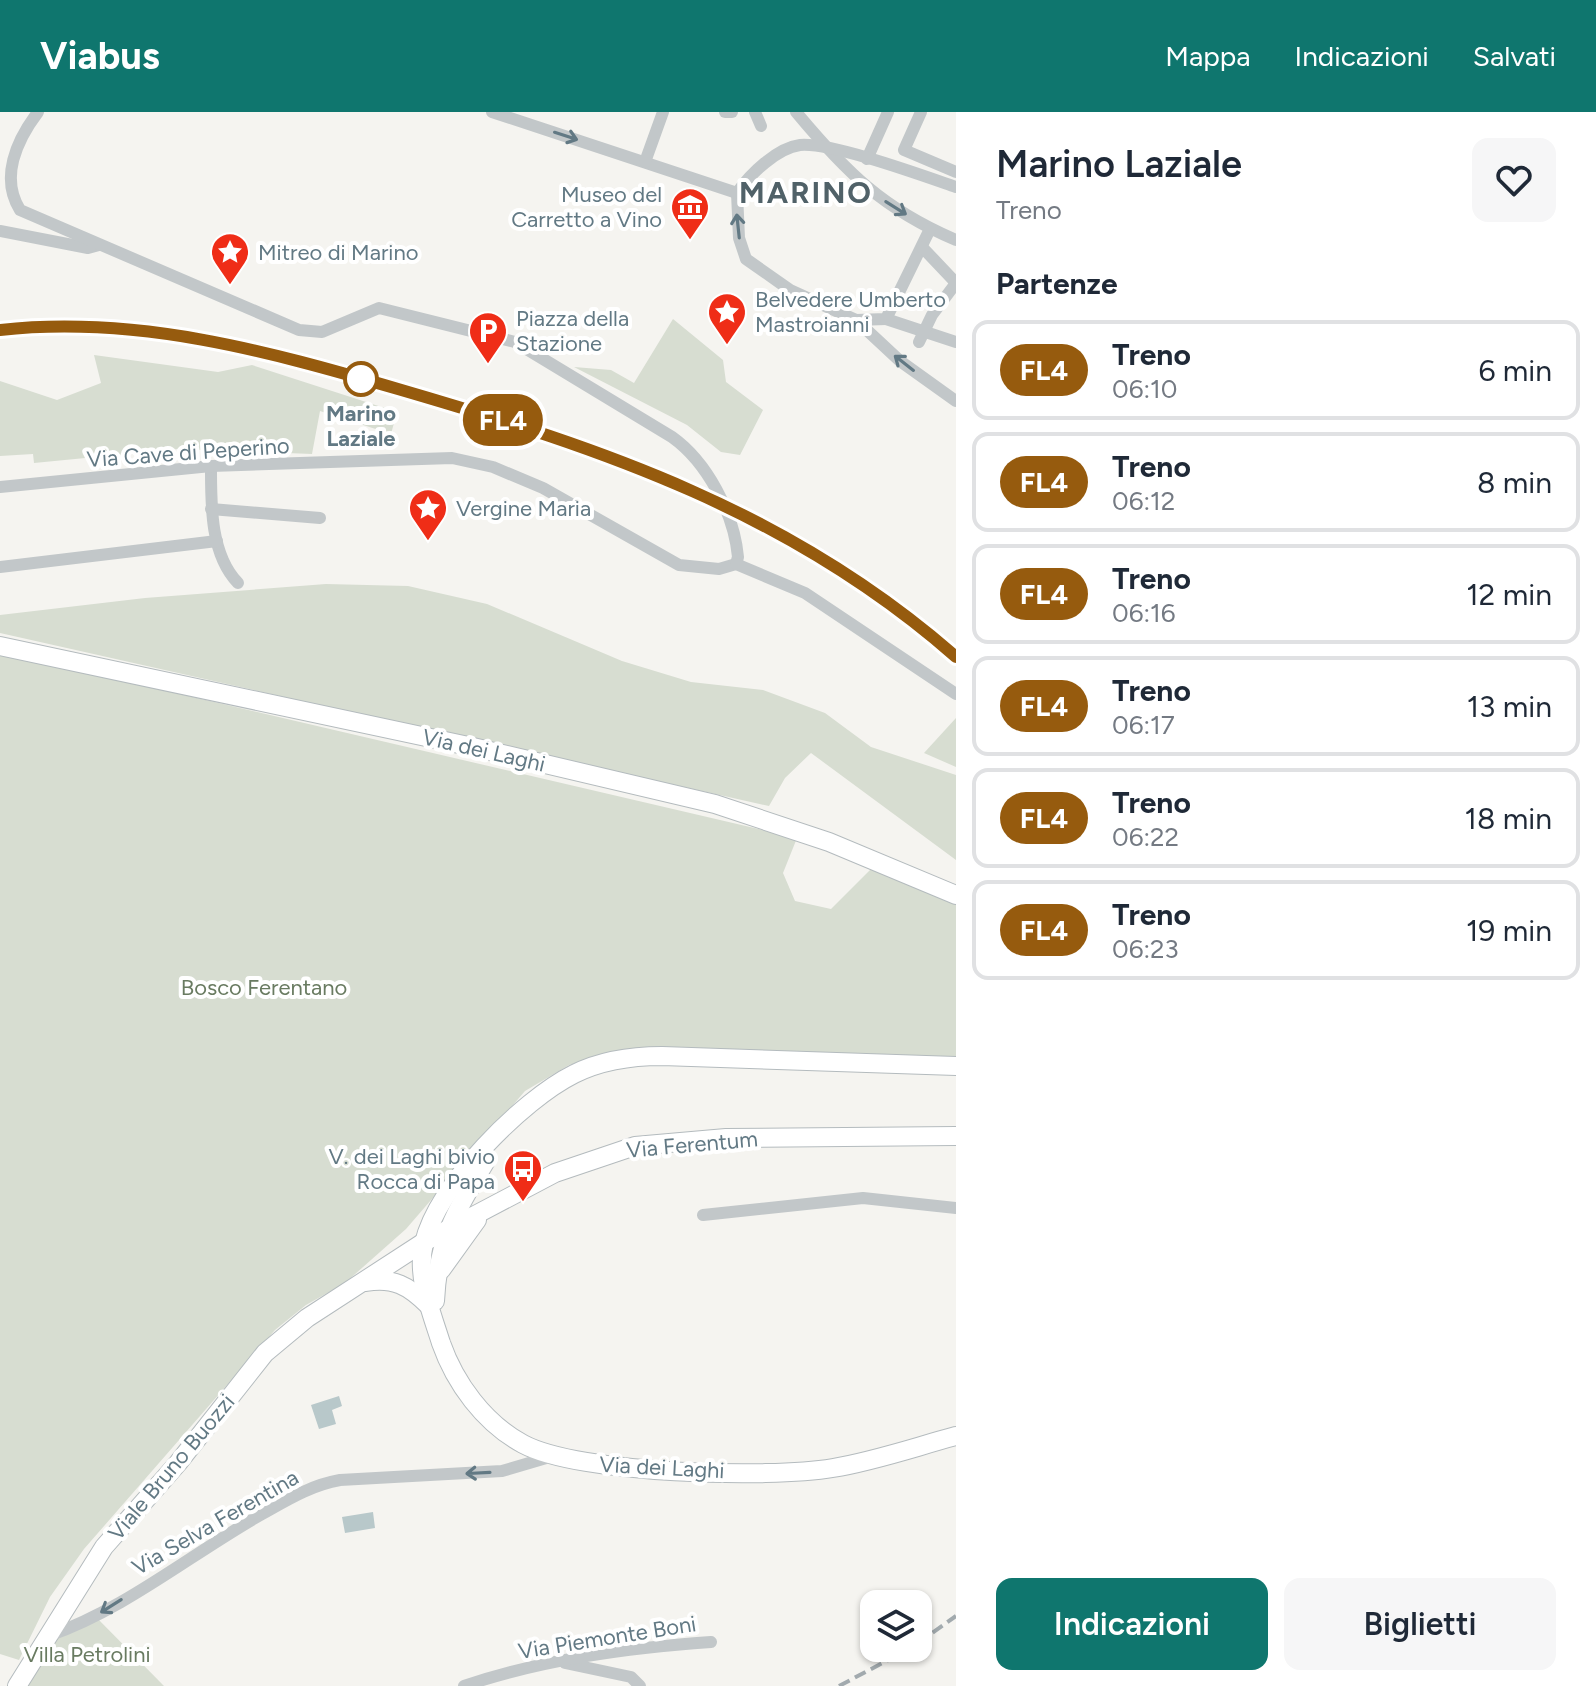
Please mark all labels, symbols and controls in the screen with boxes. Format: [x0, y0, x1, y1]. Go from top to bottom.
text: Viabus [40, 33, 160, 79]
text: Mappa [1165, 39, 1251, 73]
text: Indicazioni [1295, 39, 1429, 73]
text: Salvati [1473, 39, 1556, 73]
one-way arrow [553, 130, 578, 145]
button: heart [1472, 138, 1556, 222]
text: Marino Laziale [996, 141, 1242, 187]
district label: MARINO [739, 174, 873, 211]
place label: Museo del Carretto a Vino [511, 181, 662, 233]
museum icon: Museo del Carretto a Vino [669, 186, 711, 241]
text: Treno [996, 194, 1062, 226]
one-way arrow [884, 200, 907, 216]
one-way arrow [731, 213, 746, 240]
place icon: Mitreo di Marino [209, 231, 251, 286]
place label: Mitreo di Marino [258, 239, 419, 266]
text: Partenze [996, 265, 1118, 302]
place label: Belvedere Umberto Mastroianni [755, 286, 946, 338]
place icon: Belvedere Umberto Mastroianni [706, 291, 748, 346]
place label: Piazza della Stazione [516, 305, 629, 357]
parking icon: Piazza della Stazione [467, 310, 509, 365]
text: Treno [1112, 336, 1191, 373]
text: 6 min [1478, 352, 1552, 389]
text: FL4 [1020, 353, 1068, 387]
one-way arrow [894, 354, 915, 371]
marker: Marino Laziale [344, 362, 378, 396]
text: 06:10 [1112, 373, 1177, 405]
line badge: FL4 [457, 394, 549, 446]
place label: Marino Laziale [326, 400, 396, 452]
text: FL4 [479, 403, 527, 437]
street label: Via Cave di Peperino [86, 432, 290, 473]
text: Treno [1112, 448, 1191, 485]
text: 8 min [1477, 464, 1552, 501]
text: FL4 [1020, 465, 1068, 499]
text: 06:12 [1112, 485, 1175, 517]
place icon: Vergine Maria [407, 487, 449, 542]
place label: Vergine Maria [456, 495, 591, 522]
text: Treno [1112, 560, 1191, 597]
text: 12 min [1466, 576, 1552, 613]
text: FL4 [1020, 577, 1068, 611]
text: 06:16 [1112, 597, 1175, 629]
text: Treno [1112, 672, 1191, 709]
text: 13 min [1467, 688, 1552, 725]
text: FL4 [1020, 689, 1068, 723]
text: 06:17 [1112, 709, 1175, 741]
street label: Via dei Laghi [420, 723, 548, 778]
text: Treno [1112, 784, 1191, 821]
text: 18 min [1465, 800, 1552, 837]
text: FL4 [1020, 801, 1068, 835]
text: 06:22 [1112, 821, 1179, 853]
text: Treno [1112, 896, 1191, 933]
text: 19 min [1466, 912, 1552, 949]
text: FL4 [1020, 913, 1068, 947]
text: 06:23 [1112, 933, 1179, 965]
park label: Bosco Ferentano [181, 974, 347, 1001]
street label: Via Ferentum [625, 1125, 759, 1164]
place label: V. dei Laghi bivio Rocca di Papa [329, 1143, 495, 1195]
bus stop icon: V. dei Laghi bivio Rocca di Papa [502, 1148, 544, 1203]
street label: Viale Bruno Buozzi [102, 1389, 240, 1546]
street label: Via dei Laghi [599, 1451, 725, 1484]
street label: Via Selva Ferentina [127, 1464, 303, 1581]
one-way arrow [465, 1465, 492, 1480]
button: Indicazioni [996, 1578, 1268, 1670]
button: Biglietti [1284, 1578, 1556, 1670]
map controls [860, 1590, 932, 1662]
button: layers [860, 1590, 932, 1662]
one-way arrow [100, 1598, 123, 1614]
street label: Via Piemonte Boni [516, 1610, 698, 1665]
park label: Villa Petrolini [23, 1641, 151, 1668]

